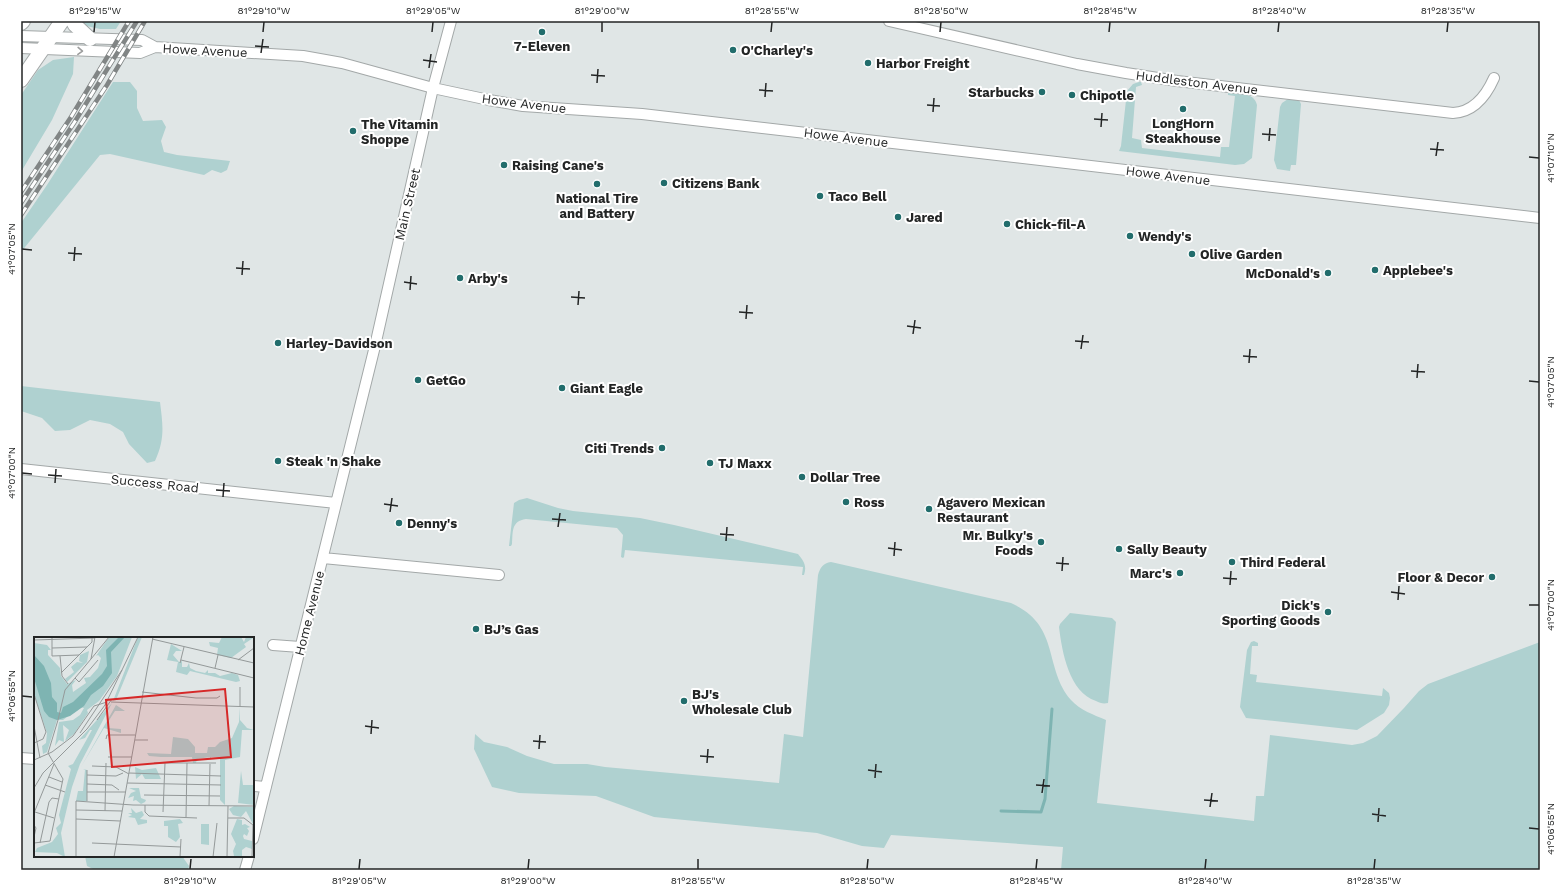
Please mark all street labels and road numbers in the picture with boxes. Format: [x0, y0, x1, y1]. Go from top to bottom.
street label: Howe Avenue [162, 41, 248, 60]
street label: Huddleston Avenue [1135, 68, 1259, 97]
street label: Howe Avenue [481, 91, 567, 116]
street label: Howe Avenue [803, 125, 889, 150]
street label: Howe Avenue [1125, 163, 1211, 188]
street label: Main Street [392, 166, 423, 242]
street label: Success Road [110, 471, 200, 496]
street label: Home Avenue [292, 569, 327, 657]

